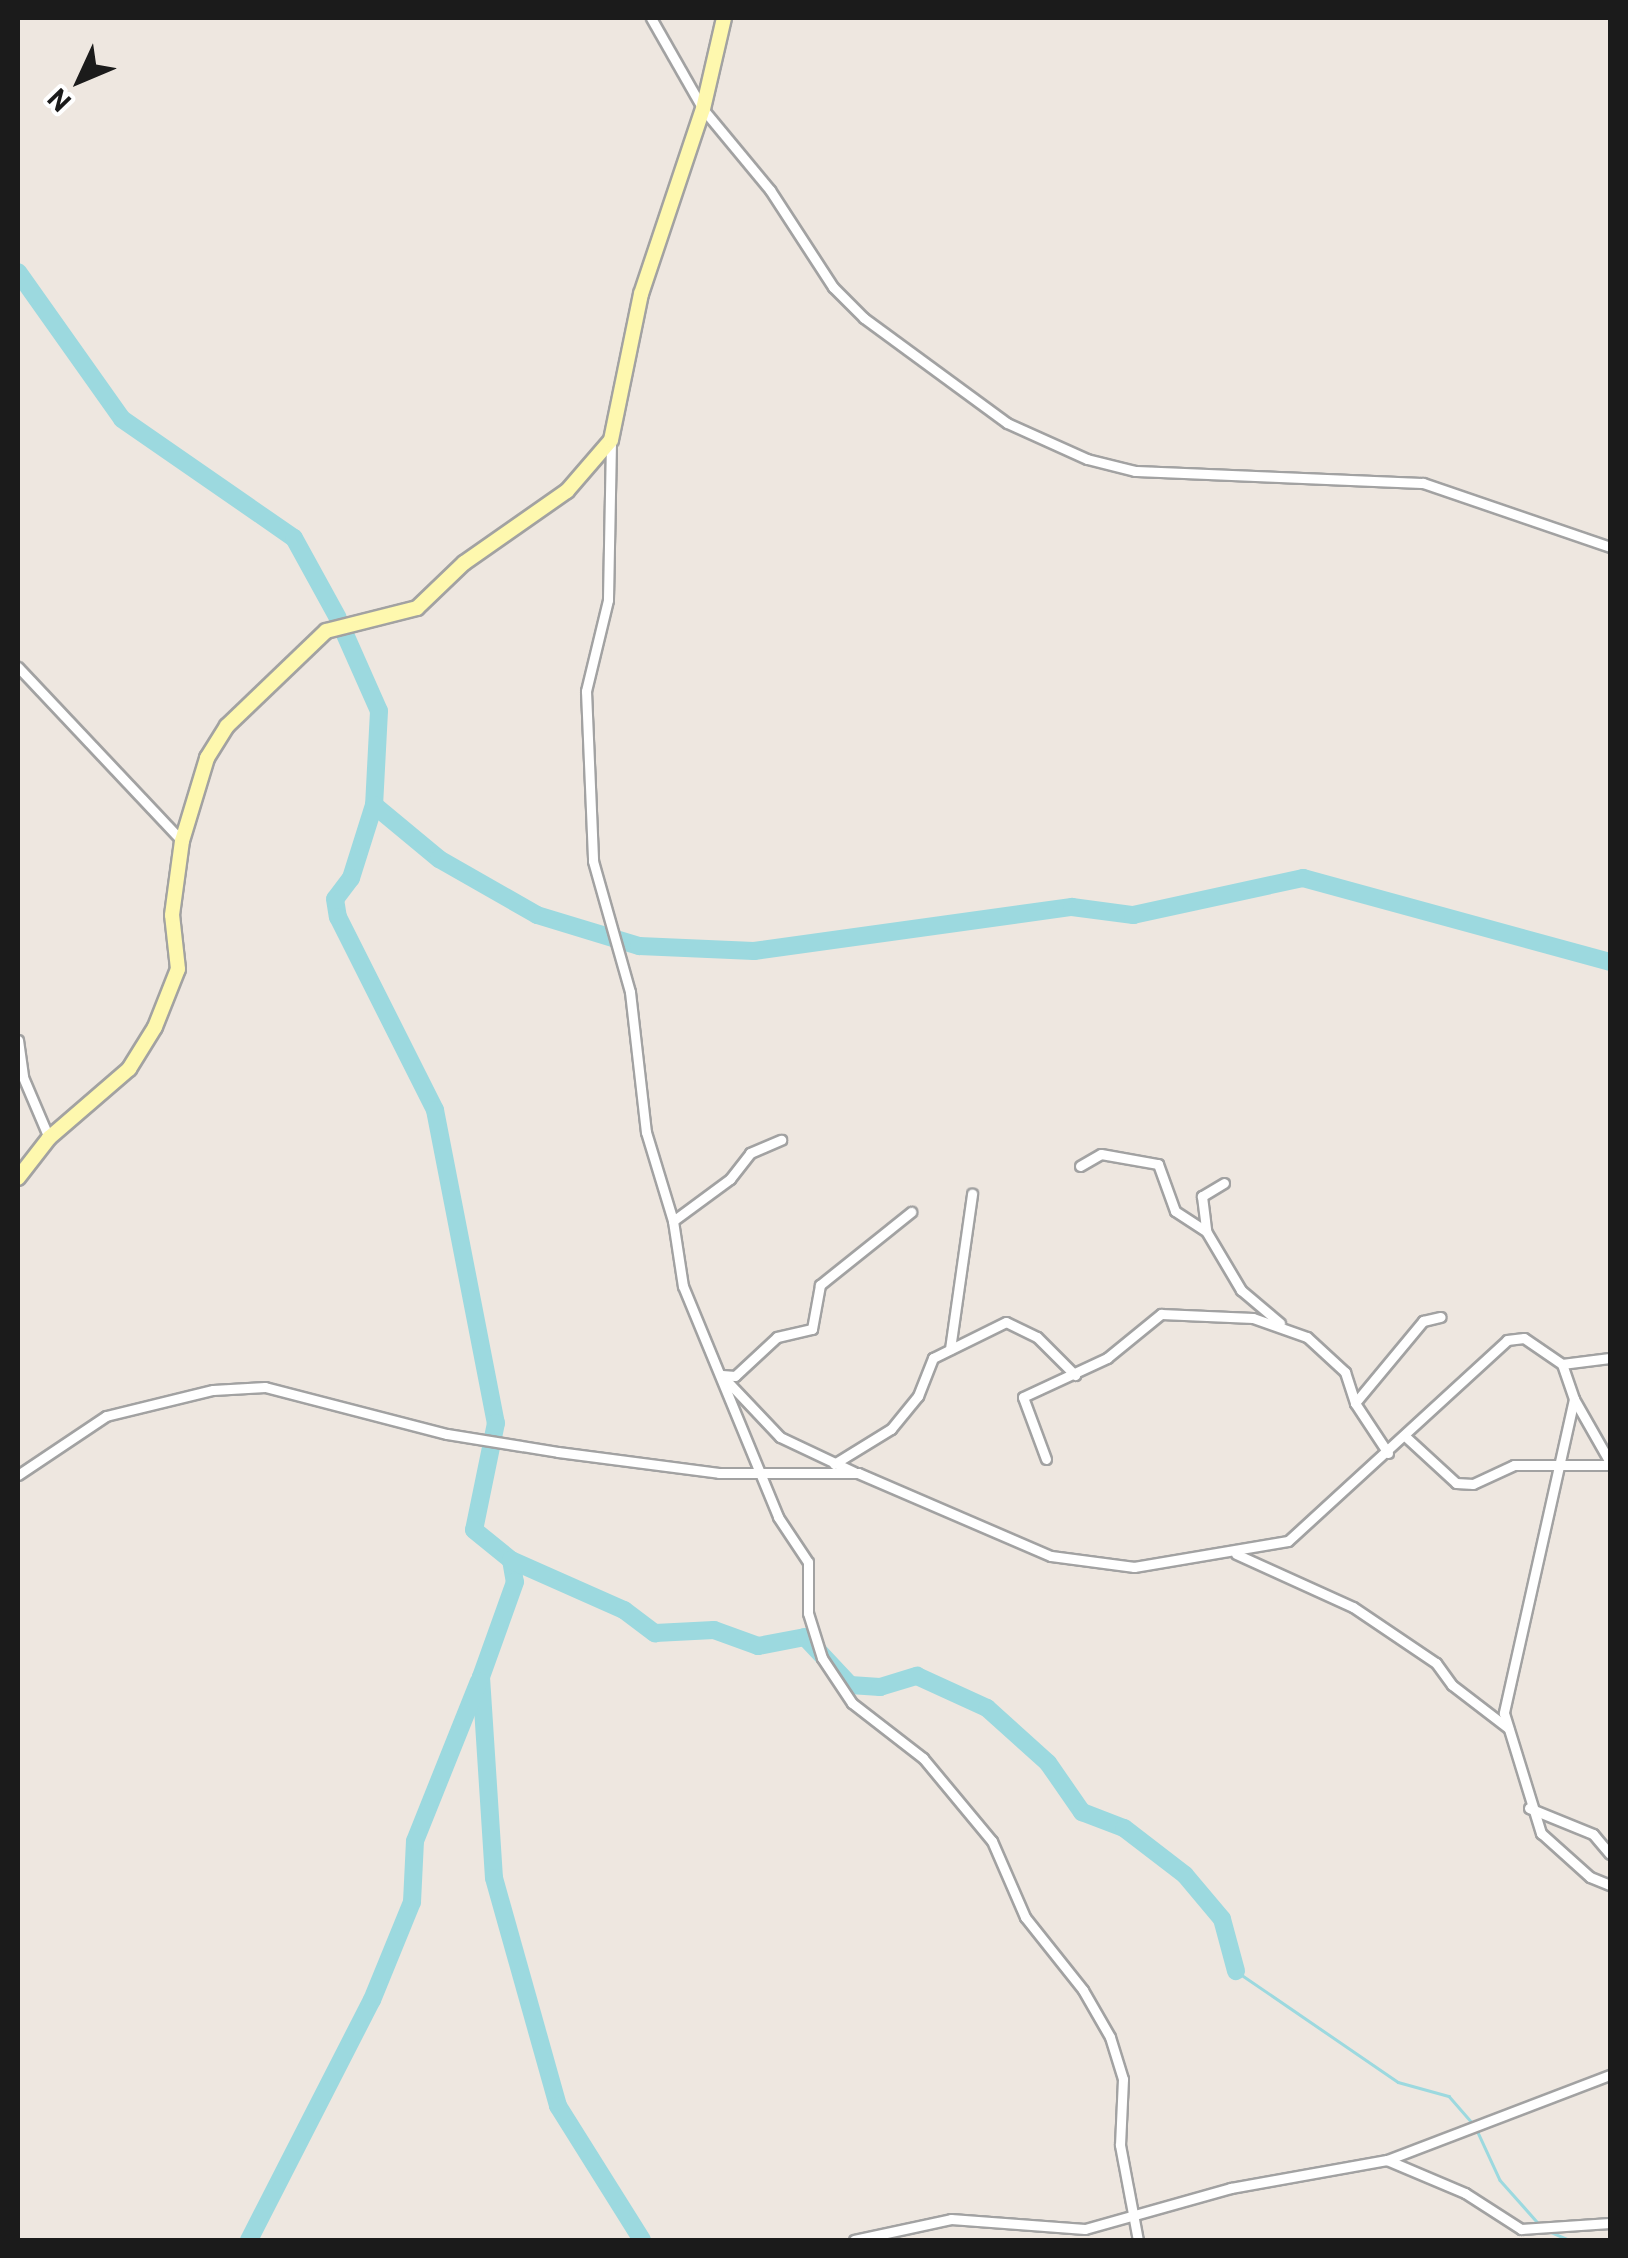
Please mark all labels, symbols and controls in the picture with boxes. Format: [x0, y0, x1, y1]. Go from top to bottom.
north arrow [30, 30, 130, 130]
text: N [40, 82, 77, 119]

